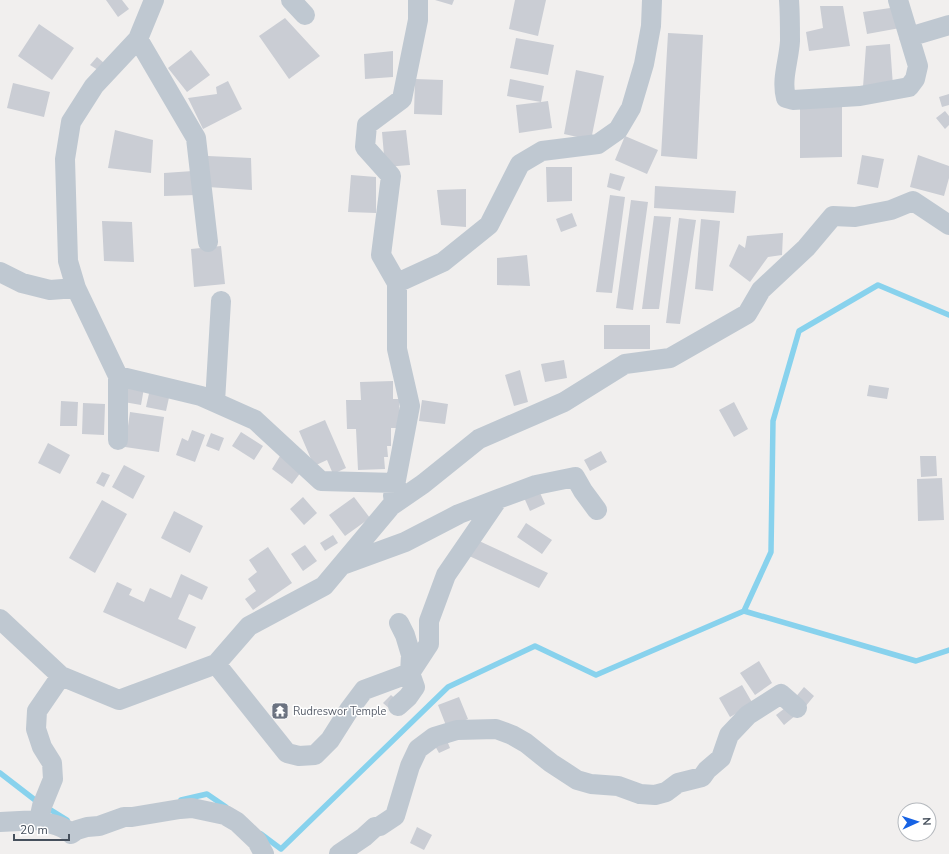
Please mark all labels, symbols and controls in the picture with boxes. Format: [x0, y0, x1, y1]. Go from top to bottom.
temple icon: Rudreswor Temple [270, 701, 290, 721]
place label: Rudreswor Temple [293, 704, 387, 719]
north arrow [897, 802, 937, 842]
scale bar [14, 816, 69, 842]
text: N [919, 817, 934, 826]
text: 20 m [20, 822, 48, 838]

